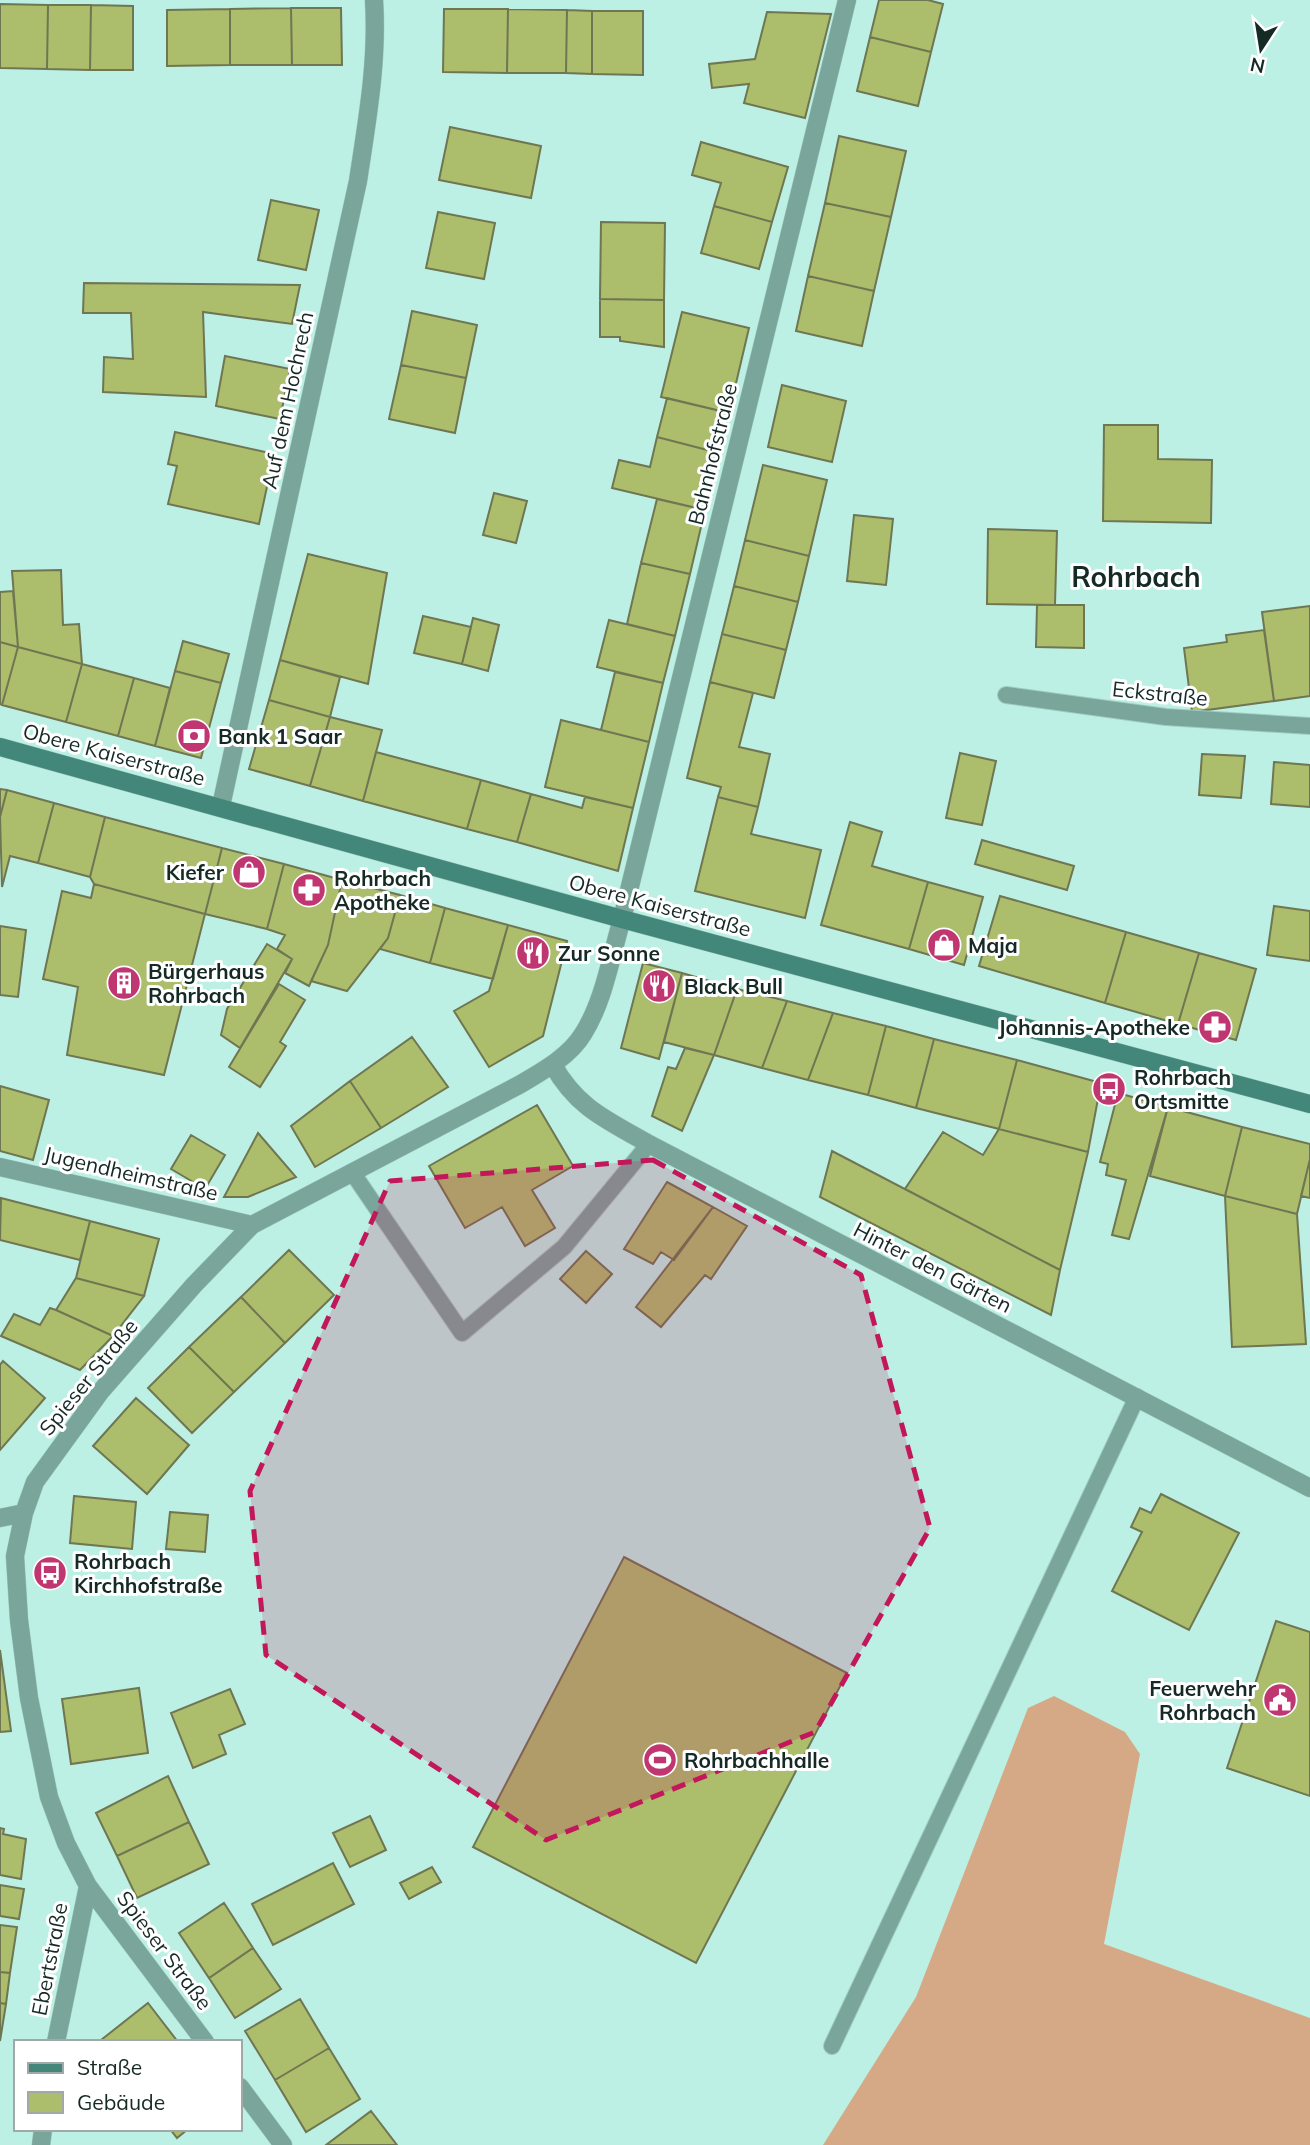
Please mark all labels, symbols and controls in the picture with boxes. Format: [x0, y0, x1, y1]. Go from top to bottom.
north arrow [1226, 14, 1296, 84]
text: N [1248, 52, 1267, 79]
street label: Auf dem Hochrech [256, 309, 318, 491]
street label: Bahnhofstraße [682, 380, 742, 528]
district label: Rohrbach [1071, 559, 1201, 594]
street label: Eckstraße [1111, 675, 1209, 711]
street label: Obere Kaiserstraße [20, 717, 208, 791]
bank icon: Bank 1 Saar [175, 717, 213, 755]
place label: Bank 1 Saar [218, 723, 342, 749]
shop icon: Kiefer [230, 853, 268, 891]
place label: Kiefer [166, 859, 225, 885]
place label: Rohrbach Apotheke [334, 865, 431, 915]
street label: Obere Kaiserstraße [566, 868, 754, 942]
pharmacy icon: Rohrbach Apotheke [290, 871, 328, 909]
shop icon: Maja [925, 926, 963, 964]
place label: Maja [968, 932, 1018, 958]
restaurant icon: Zur Sonne [514, 934, 552, 972]
place label: Zur Sonne [558, 940, 660, 966]
place label: Bürgerhaus Rohrbach [148, 958, 265, 1008]
building icon: Bürgerhaus Rohrbach [105, 964, 143, 1002]
restaurant icon: Black Bull [640, 967, 678, 1005]
place label: Black Bull [684, 973, 783, 999]
pharmacy icon: Johannis-Apotheke [1196, 1008, 1234, 1046]
place label: Johannis-Apotheke [998, 1014, 1190, 1040]
place label: Rohrbach Ortsmitte [1134, 1064, 1231, 1114]
bus stop icon: Rohrbach Ortsmitte [1090, 1070, 1128, 1108]
street label: Jugendheimstraße [42, 1140, 220, 1206]
street label: Hinter den Gärten [850, 1216, 1016, 1318]
street label: Spieser Straße [33, 1314, 143, 1440]
place label: Rohrbach Kirchhofstraße [74, 1548, 223, 1598]
bus stop icon: Rohrbach Kirchhofstraße [31, 1554, 69, 1592]
place label: Feuerwehr Rohrbach [1149, 1675, 1257, 1725]
public building icon: Feuerwehr Rohrbach [1261, 1681, 1299, 1719]
sports icon: Rohrbachhalle [641, 1741, 679, 1779]
place label: Rohrbachhalle [684, 1747, 829, 1773]
street label: Spieser Straße [112, 1885, 218, 2015]
street label: Ebertstraße [25, 1900, 73, 2018]
legend [14, 2040, 242, 2131]
text: Straße [77, 2054, 142, 2080]
text: Gebäude [77, 2089, 165, 2115]

